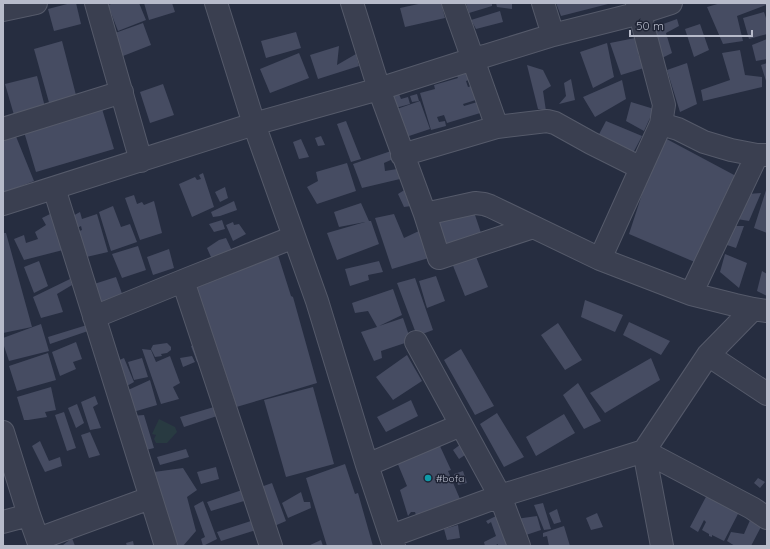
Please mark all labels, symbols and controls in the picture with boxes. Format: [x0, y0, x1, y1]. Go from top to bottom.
scale bar [630, 12, 752, 38]
text: 50 m [636, 18, 664, 33]
place label: #bofa [436, 472, 464, 485]
marker: #bofa [423, 473, 433, 483]

